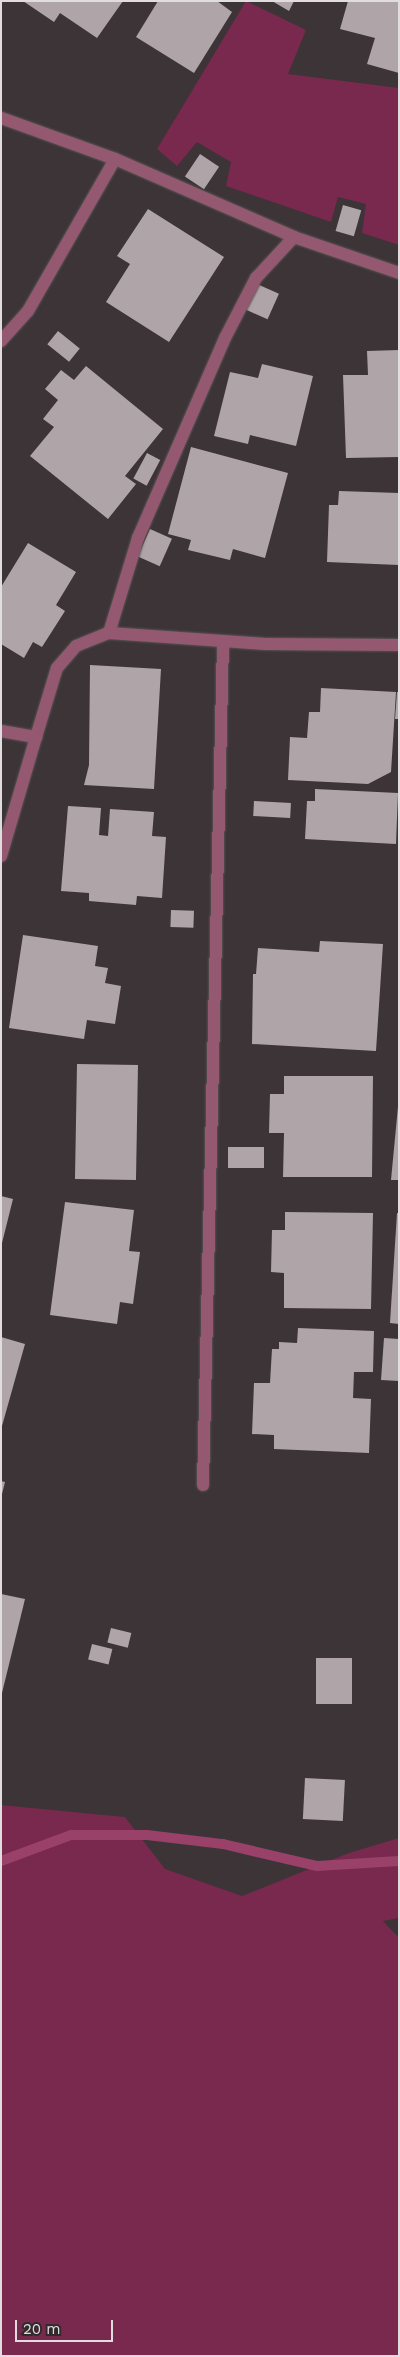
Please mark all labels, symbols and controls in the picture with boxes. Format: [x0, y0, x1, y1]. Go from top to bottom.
scale bar [18, 2310, 115, 2342]
text: 20 m [23, 2320, 61, 2338]

